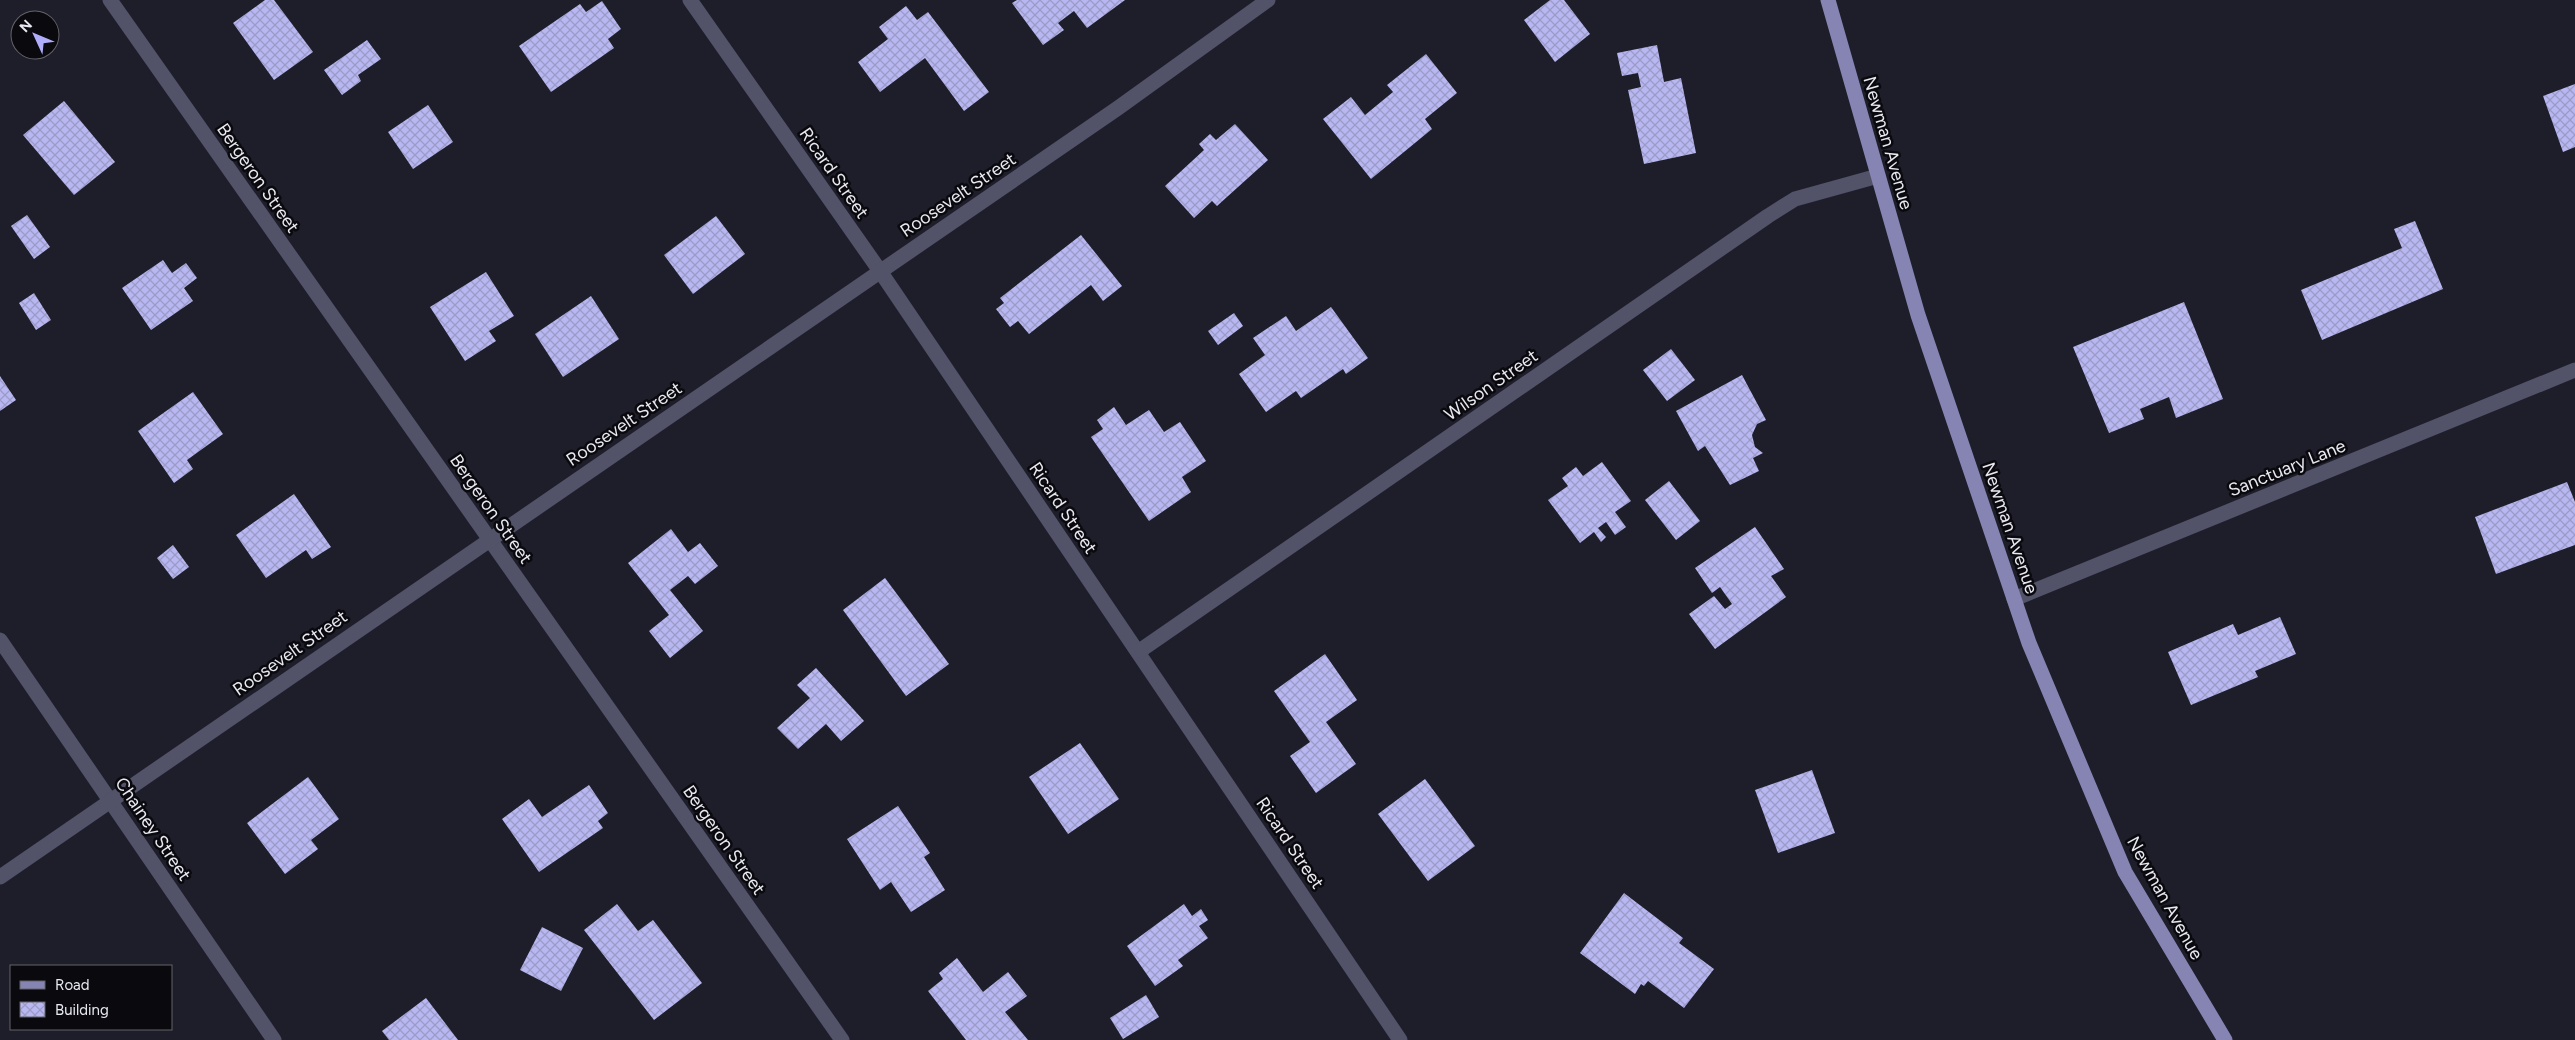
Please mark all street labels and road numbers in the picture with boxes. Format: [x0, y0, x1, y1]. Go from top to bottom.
street label: Newman Avenue [1858, 74, 1918, 212]
street label: Bergeron Street [212, 119, 304, 237]
street label: Ricard Street [795, 123, 873, 223]
street label: Roosevelt Street [896, 148, 1020, 242]
street label: Wilson Street [1440, 345, 1542, 425]
street label: Roosevelt Street [562, 377, 686, 471]
street label: Sanctuary Lane [2225, 434, 2349, 502]
street label: Bergeron Street [445, 450, 537, 568]
street label: Ricard Street [1024, 458, 1102, 558]
street label: Newman Avenue [1977, 459, 2043, 597]
street label: Roosevelt Street [229, 605, 352, 701]
street label: Chainey Street [110, 773, 196, 885]
street label: Bergeron Street [678, 781, 770, 899]
street label: Ricard Street [1251, 793, 1329, 893]
street label: Newman Avenue [2122, 833, 2208, 964]

